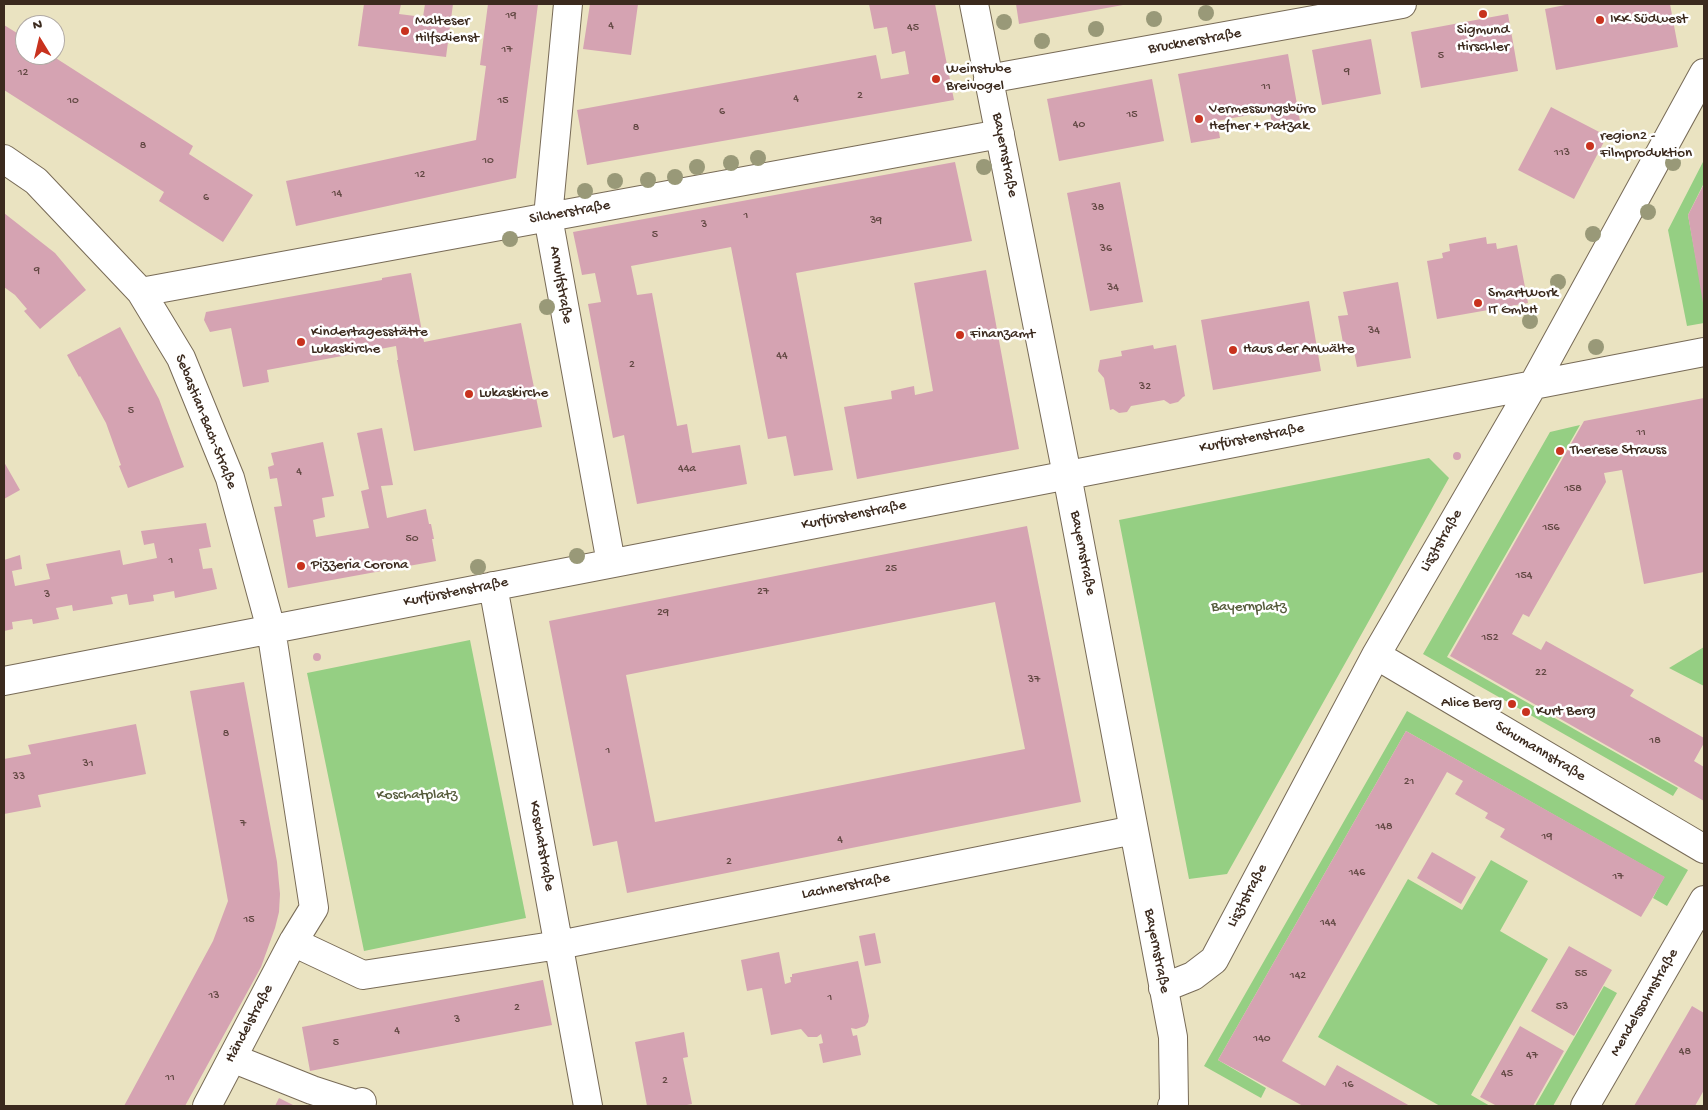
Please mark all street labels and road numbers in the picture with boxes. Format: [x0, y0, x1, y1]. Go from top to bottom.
street label: Brucknerstraße [1147, 25, 1243, 59]
street label: Bayernstraße [987, 111, 1021, 199]
street label: Silcherstraße [528, 197, 612, 229]
street label: Arnulfstraße [544, 245, 576, 325]
street label: Sebastian-Bach-Straße [170, 352, 240, 492]
street label: Kurfürstenstraße [1198, 420, 1306, 458]
street label: Kurfürstenstraße [800, 497, 908, 535]
street label: Lisztstraße [1417, 507, 1467, 575]
street label: Bayernstraße [1065, 509, 1099, 597]
street label: Kurfürstenstraße [402, 574, 510, 612]
street label: Schumannstraße [1491, 718, 1589, 786]
street label: Koschatstraße [524, 799, 558, 893]
street label: Lisztstraße [1224, 861, 1272, 931]
street label: Lachnerstraße [800, 870, 892, 904]
street label: Bayernstraße [1139, 907, 1173, 995]
street label: Mendelssohnstraße [1607, 946, 1683, 1060]
street label: Händelstraße [222, 982, 278, 1066]

